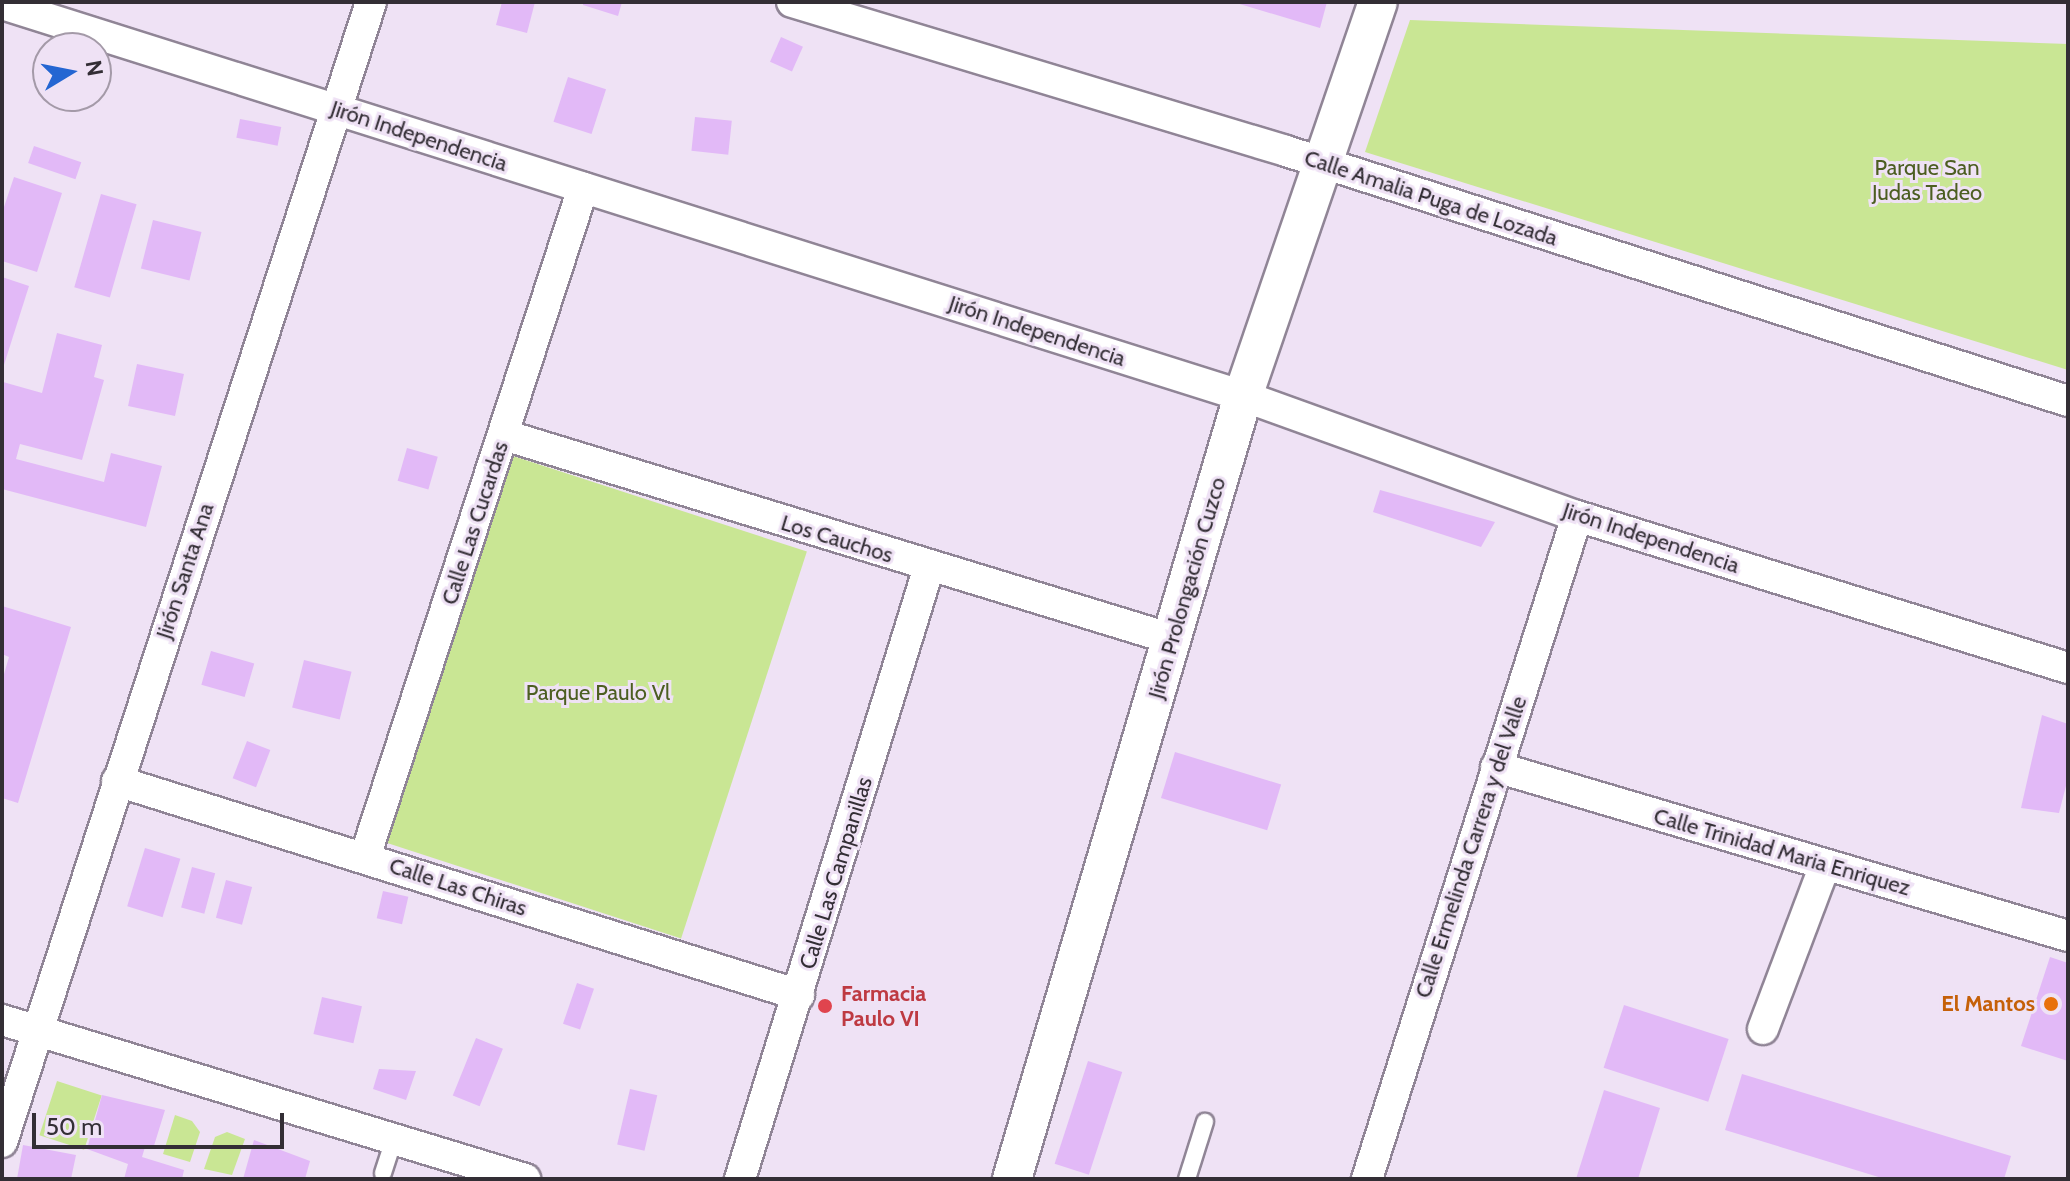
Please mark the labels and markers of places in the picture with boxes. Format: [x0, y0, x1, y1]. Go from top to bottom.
place label: Farmacia Paulo VI [841, 980, 926, 1032]
place label: El Mantos [1941, 991, 2035, 1017]
marker: El Mantos [2042, 995, 2060, 1013]
marker: Farmacia Paulo VI [816, 997, 834, 1015]

